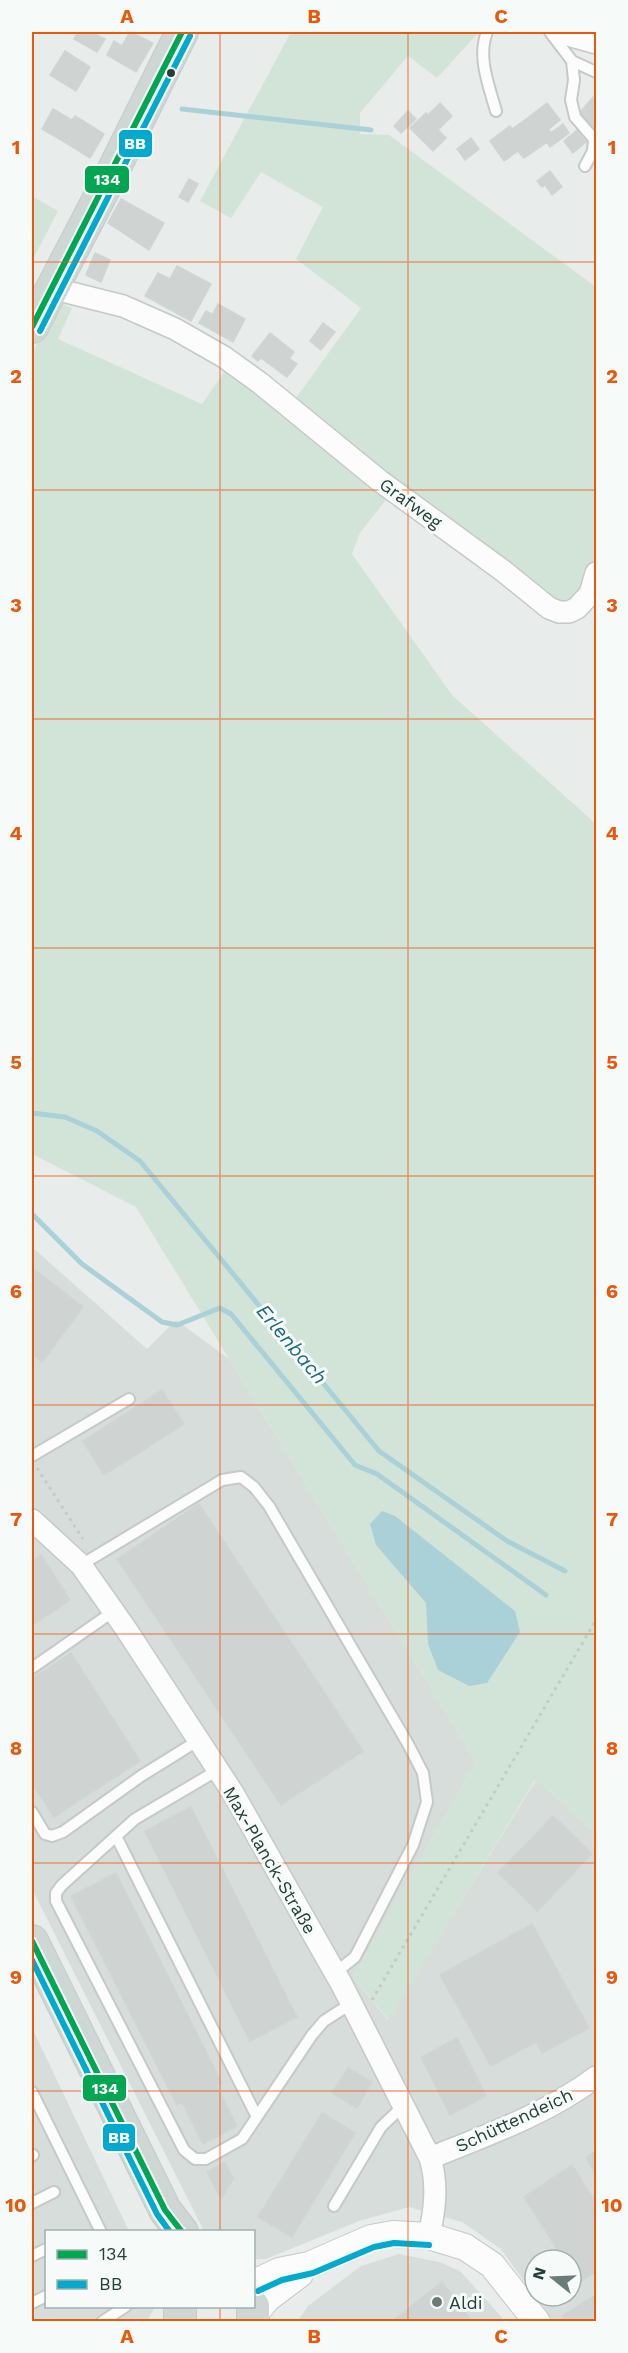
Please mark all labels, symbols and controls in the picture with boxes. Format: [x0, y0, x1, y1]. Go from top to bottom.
text: A [120, 4, 134, 28]
text: B [307, 4, 321, 28]
text: C [494, 4, 508, 28]
unlabelled marker [165, 67, 177, 79]
line badge: BB [118, 129, 153, 158]
text: BB [124, 134, 146, 153]
text: 1 [12, 135, 20, 159]
text: 1 [608, 135, 616, 159]
line badge: 134 [84, 165, 130, 194]
text: 134 [94, 170, 120, 189]
text: 2 [10, 364, 22, 388]
text: 2 [606, 364, 618, 388]
street label: Grafweg [376, 473, 447, 533]
text: 3 [10, 593, 22, 617]
text: 3 [606, 593, 618, 617]
text: 4 [10, 821, 23, 845]
text: 4 [606, 821, 619, 845]
text: 5 [10, 1050, 22, 1074]
text: 5 [606, 1050, 618, 1074]
text: 6 [10, 1279, 22, 1303]
text: 6 [606, 1279, 618, 1303]
water label: Erlenbach [252, 1299, 332, 1389]
text: 7 [10, 1507, 22, 1531]
text: 7 [606, 1507, 618, 1531]
text: 8 [10, 1736, 22, 1760]
text: 8 [606, 1736, 618, 1760]
street label: Max-Planck-Straße [219, 1782, 321, 1938]
text: 9 [10, 1965, 22, 1989]
text: 9 [606, 1965, 618, 1989]
line badge: 134 [82, 2074, 127, 2102]
text: 134 [92, 2079, 118, 2098]
street label: Schüttendeich [452, 2084, 576, 2156]
line badge: BB [102, 2123, 136, 2152]
text: BB [108, 2128, 130, 2147]
text: 10 [5, 2193, 27, 2217]
text: 10 [601, 2193, 623, 2217]
legend [45, 2230, 255, 2308]
text: 134 [99, 2243, 128, 2264]
north arrow [523, 2248, 583, 2308]
text: N [528, 2265, 550, 2282]
text: BB [99, 2273, 123, 2294]
place label: Aldi [449, 2292, 482, 2313]
marker: Aldi [430, 2295, 444, 2309]
text: A [120, 2324, 134, 2348]
text: B [307, 2324, 321, 2348]
text: C [494, 2324, 508, 2348]

